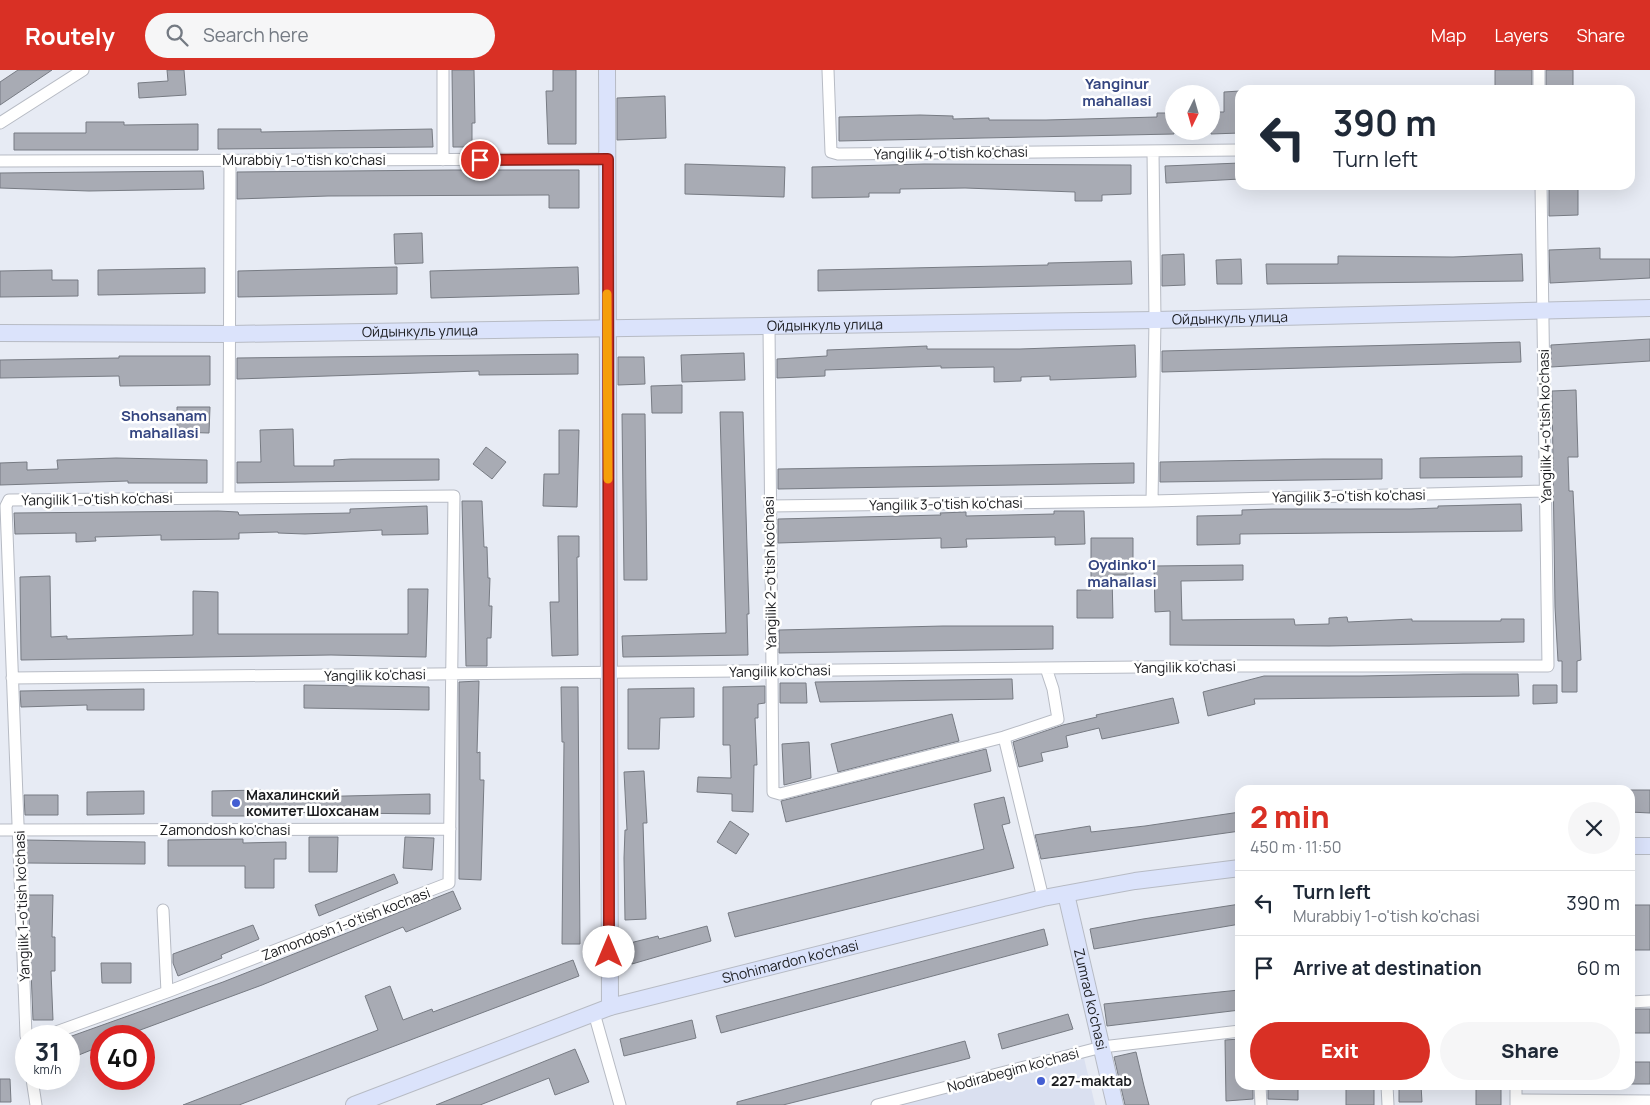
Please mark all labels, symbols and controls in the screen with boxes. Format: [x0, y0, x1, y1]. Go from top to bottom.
search box [145, 13, 495, 58]
text: Routely [25, 19, 115, 52]
icon: search [163, 21, 191, 49]
text: Search here [203, 22, 309, 48]
text: Map [1431, 23, 1466, 47]
text: Layers [1494, 23, 1548, 47]
text: Share [1576, 23, 1625, 47]
district label: Yanginur mahallasi [1082, 73, 1152, 111]
north arrow [1165, 85, 1220, 140]
map controls [1165, 85, 1220, 140]
text: 390 m [1333, 99, 1437, 147]
icon: left [1250, 105, 1315, 170]
pin [459, 139, 501, 181]
street label: Yangilik 4-o'tish ko'chasi [874, 142, 1028, 163]
text: Turn left [1333, 144, 1418, 174]
icon: arrive [466, 146, 494, 174]
street label: Murabbiy 1-o'tish ko'chasi [222, 150, 386, 169]
street label: Ойдынкуль улица [1172, 307, 1288, 329]
street label: Ойдынкуль улица [767, 314, 883, 335]
street label: Ойдынкуль улица [362, 320, 478, 341]
street label: Yangilik 4-o'tish ko'chasi [1534, 349, 1555, 503]
district label: Shohsanam mahallasi [121, 405, 207, 443]
street label: Yangilik 3-o'tish ko'chasi [1272, 485, 1426, 506]
street label: Yangilik 1-o'tish ko'chasi [21, 488, 173, 509]
street label: Yangilik 3-o'tish ko'chasi [869, 493, 1023, 514]
street label: Yangilik 2-o'tish ko'chasi [759, 496, 780, 650]
district label: Oydinkoʻl mahallasi [1087, 554, 1157, 592]
street label: Yangilik ko'chasi [1134, 656, 1236, 677]
street label: Yangilik ko'chasi [729, 660, 831, 681]
street label: Yangilik ko'chasi [324, 664, 426, 685]
place label: Махалинский комитет Шохcанам [246, 785, 379, 820]
text: 2 min [1250, 796, 1330, 837]
marker: Махалинский комитет Шохcанам [230, 797, 242, 809]
button: close [1568, 802, 1620, 854]
street label: Zamondosh ko'chasi [160, 820, 290, 839]
street label: Yangilik 1-o'tish ko'chasi [9, 830, 34, 982]
text: 450 m · 11:50 [1250, 836, 1342, 858]
text: Turn left [1293, 879, 1371, 905]
street label: Zamondosh 1-o'tish kochasi [259, 883, 433, 964]
icon: left [1250, 889, 1278, 917]
text: 390 m [1566, 890, 1620, 916]
text: Murabbiy 1-o'tish ko'chasi [1293, 905, 1480, 927]
position arrow [582, 925, 634, 977]
street label: Shohimardon ko'chasi [720, 935, 861, 987]
street label: Zumrad ko'chasi [1070, 946, 1112, 1052]
icon: arrive [1250, 954, 1278, 982]
text: Arrive at destination [1293, 955, 1482, 981]
text: 60 m [1577, 955, 1620, 981]
button: Exit [1250, 1022, 1430, 1080]
button: Share [1440, 1022, 1620, 1080]
speed limit sign: 40 [90, 1025, 155, 1090]
text: 31 [35, 1034, 60, 1069]
street label: Nodirabegim ko'chasi [945, 1043, 1081, 1096]
text: km/h [34, 1061, 61, 1078]
place label: 227-maktab [1051, 1071, 1132, 1090]
marker: 227-maktab [1035, 1075, 1047, 1087]

